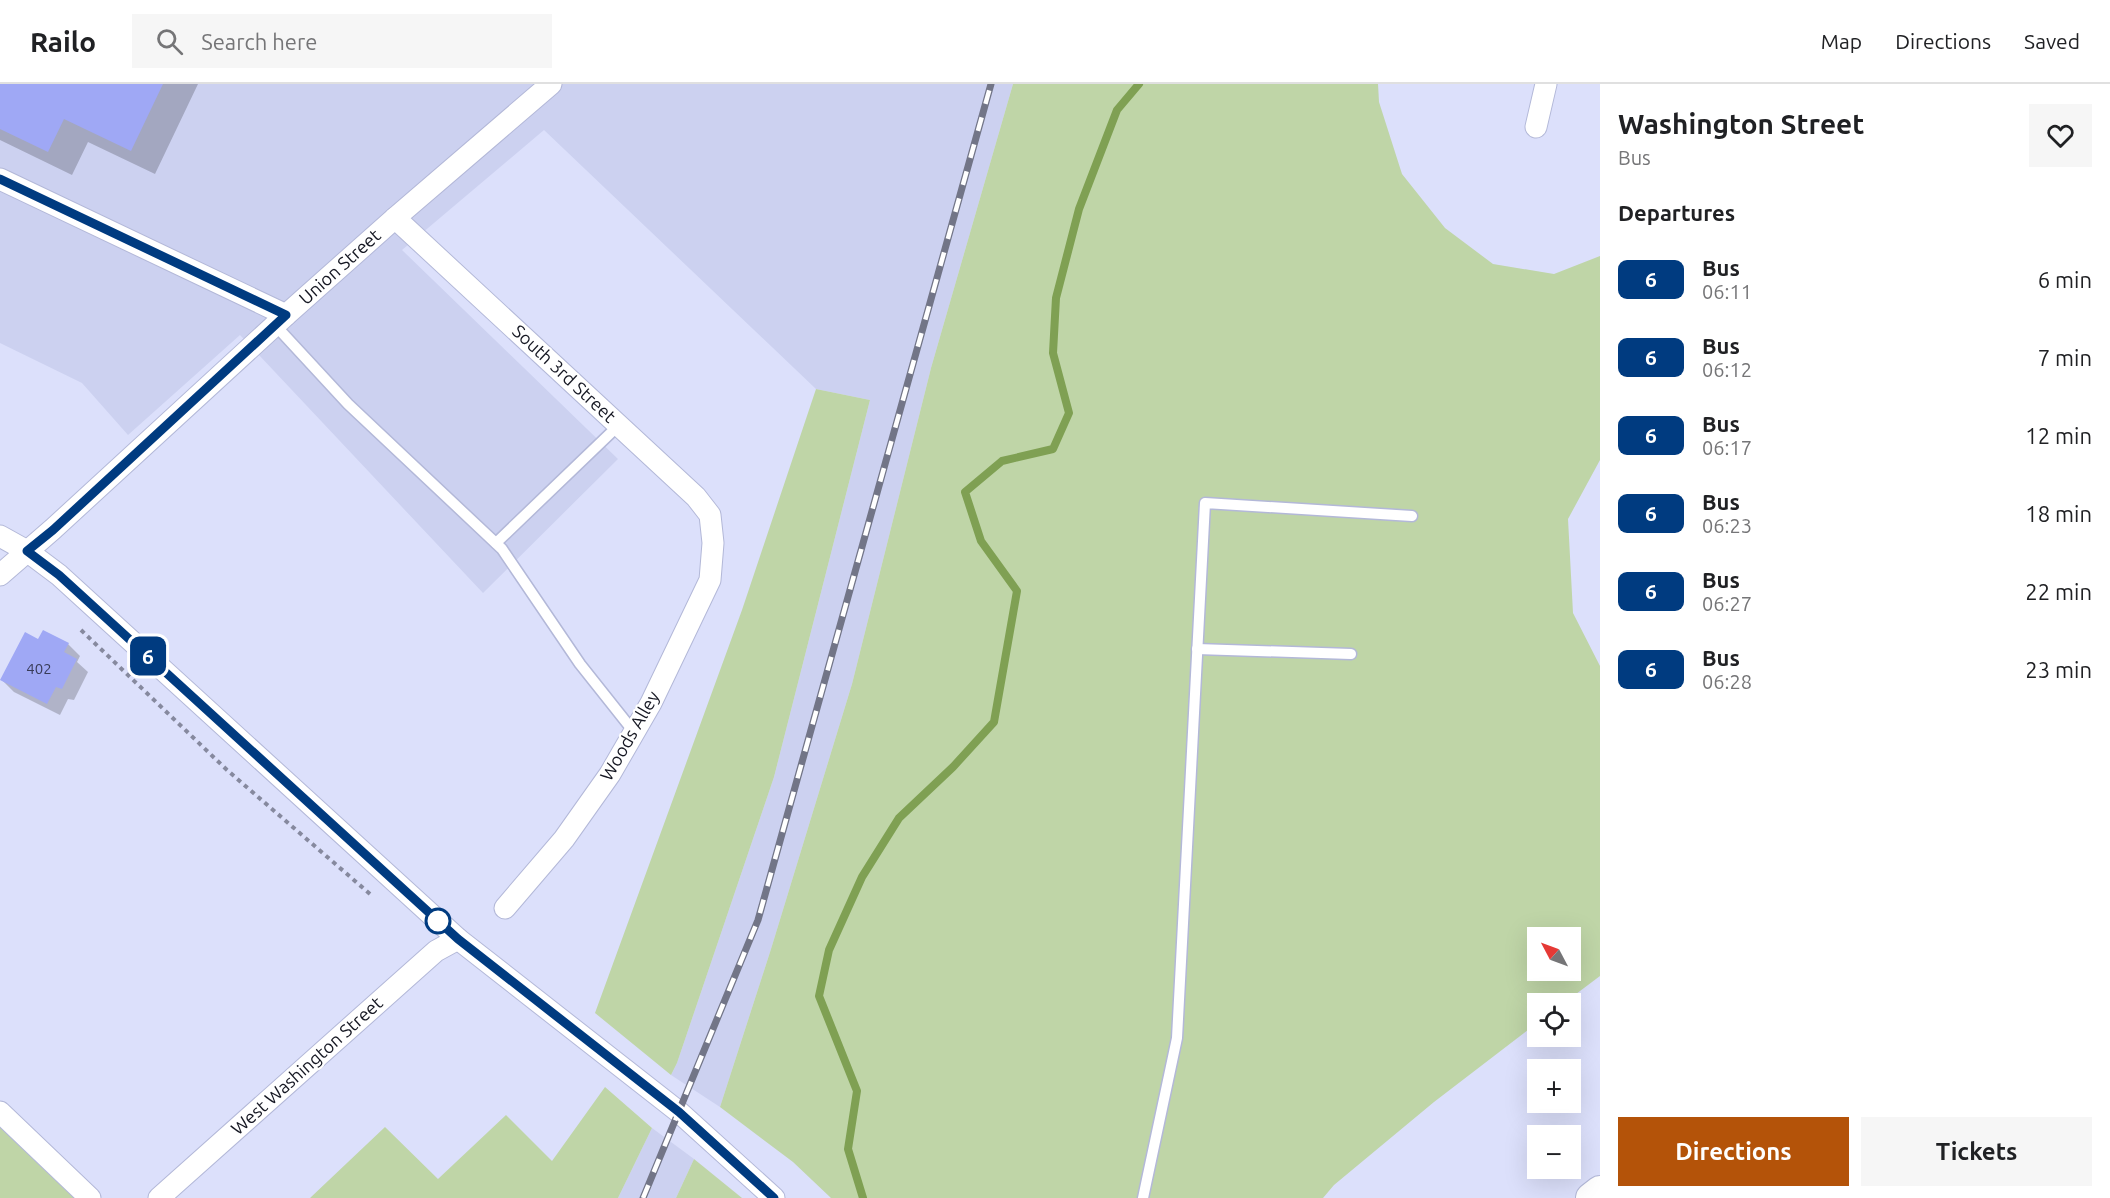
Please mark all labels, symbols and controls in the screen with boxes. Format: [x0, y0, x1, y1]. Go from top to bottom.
search box [132, 14, 552, 68]
icon: search [153, 25, 186, 58]
text: Railo [30, 26, 96, 57]
text: Search here [201, 29, 317, 54]
text: Map [1821, 29, 1862, 53]
text: Directions [1895, 29, 1991, 53]
text: Saved [2024, 29, 2080, 53]
button: heart [2029, 104, 2092, 167]
text: Washington Street [1618, 108, 1864, 139]
text: Bus [1618, 146, 1651, 169]
text: Departures [1618, 200, 1735, 225]
street label: Union Street [295, 225, 384, 308]
text: Bus [1702, 255, 1740, 280]
text: 6 [1645, 267, 1657, 291]
text: 6 min [2038, 267, 2092, 292]
text: 06:11 [1702, 280, 1752, 303]
street label: South 3rd Street [509, 320, 620, 426]
text: Bus [1702, 333, 1740, 358]
text: 6 [1645, 345, 1657, 369]
text: 7 min [2038, 345, 2092, 370]
text: 06:12 [1702, 358, 1752, 381]
text: Bus [1702, 411, 1740, 436]
text: 6 [1645, 423, 1657, 447]
text: 12 min [2025, 423, 2092, 448]
text: 06:17 [1702, 436, 1752, 459]
text: Bus [1702, 489, 1740, 514]
text: 6 [1645, 501, 1657, 525]
text: 18 min [2025, 501, 2092, 526]
text: 06:23 [1702, 514, 1752, 537]
text: Bus [1702, 567, 1740, 592]
text: 6 [1645, 579, 1657, 603]
text: 22 min [2025, 579, 2092, 604]
text: 06:27 [1702, 592, 1752, 615]
line badge: 6 [128, 636, 168, 676]
text: 6 [142, 644, 154, 668]
text: Bus [1702, 645, 1740, 670]
text: 6 [1645, 657, 1657, 681]
text: 23 min [2025, 657, 2092, 682]
house number: 402 [26, 660, 52, 677]
text: 06:28 [1702, 670, 1752, 693]
street label: Woods Alley [596, 687, 663, 784]
unlabelled marker [425, 908, 451, 934]
north arrow [1527, 927, 1581, 981]
map controls [1527, 927, 1581, 1179]
street label: West Washington Street [227, 992, 386, 1138]
button: locate [1527, 993, 1581, 1047]
button: + [1527, 1059, 1581, 1113]
button: Directions [1618, 1117, 1849, 1186]
button: Tickets [1861, 1117, 2092, 1186]
button: − [1527, 1125, 1581, 1179]

